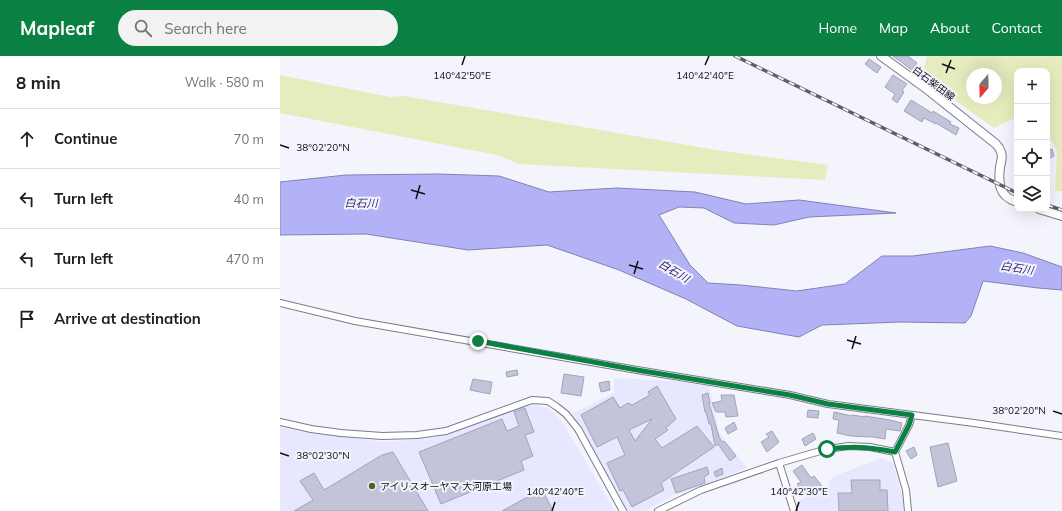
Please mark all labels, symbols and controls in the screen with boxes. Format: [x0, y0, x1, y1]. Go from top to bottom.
search box [118, 10, 398, 46]
text: Mapleaf [20, 16, 94, 40]
icon: search [132, 17, 154, 39]
text: Search here [164, 19, 247, 38]
text: Home [818, 19, 857, 37]
text: Map [879, 19, 908, 37]
text: About [930, 19, 970, 37]
text: Contact [992, 19, 1042, 37]
street label: 白石柴田線 [910, 63, 958, 104]
north arrow [966, 68, 1002, 104]
map controls [1014, 68, 1050, 212]
button: + [1014, 68, 1050, 104]
text: 140°42'50"E [433, 69, 491, 82]
text: 140°42'40"E [676, 69, 734, 82]
text: 8 min [16, 72, 61, 93]
text: Walk · 580 m [185, 74, 264, 90]
button: − [1014, 104, 1050, 140]
icon: ahead [16, 128, 38, 150]
text: Continue [54, 129, 117, 148]
text: 70 m [234, 131, 264, 147]
button: locate [1014, 140, 1050, 176]
text: 38°02'20"N [296, 141, 350, 154]
button: layers [1014, 176, 1050, 212]
icon: left [16, 188, 38, 210]
text: Turn left [54, 189, 113, 208]
text: 40 m [234, 191, 264, 207]
water label: 白石川 [344, 196, 379, 210]
icon: left [16, 248, 38, 270]
text: Turn left [54, 249, 113, 268]
text: 470 m [226, 251, 264, 267]
water label: 白石川 [656, 257, 693, 286]
water label: 白石川 [1000, 259, 1035, 278]
icon: arrive [16, 308, 38, 330]
text: Arrive at destination [54, 309, 201, 328]
route end [469, 332, 487, 350]
text: 38°02'20"N [992, 404, 1046, 417]
route start [818, 440, 836, 458]
text: 38°02'30"N [296, 449, 350, 462]
place label: アイリスオーヤマ 大河原工場 [380, 480, 512, 493]
marker: アイリスオーヤマ 大河原工場 [367, 481, 377, 491]
text: 140°42'40"E [526, 485, 584, 498]
text: 140°42'30"E [770, 485, 828, 498]

